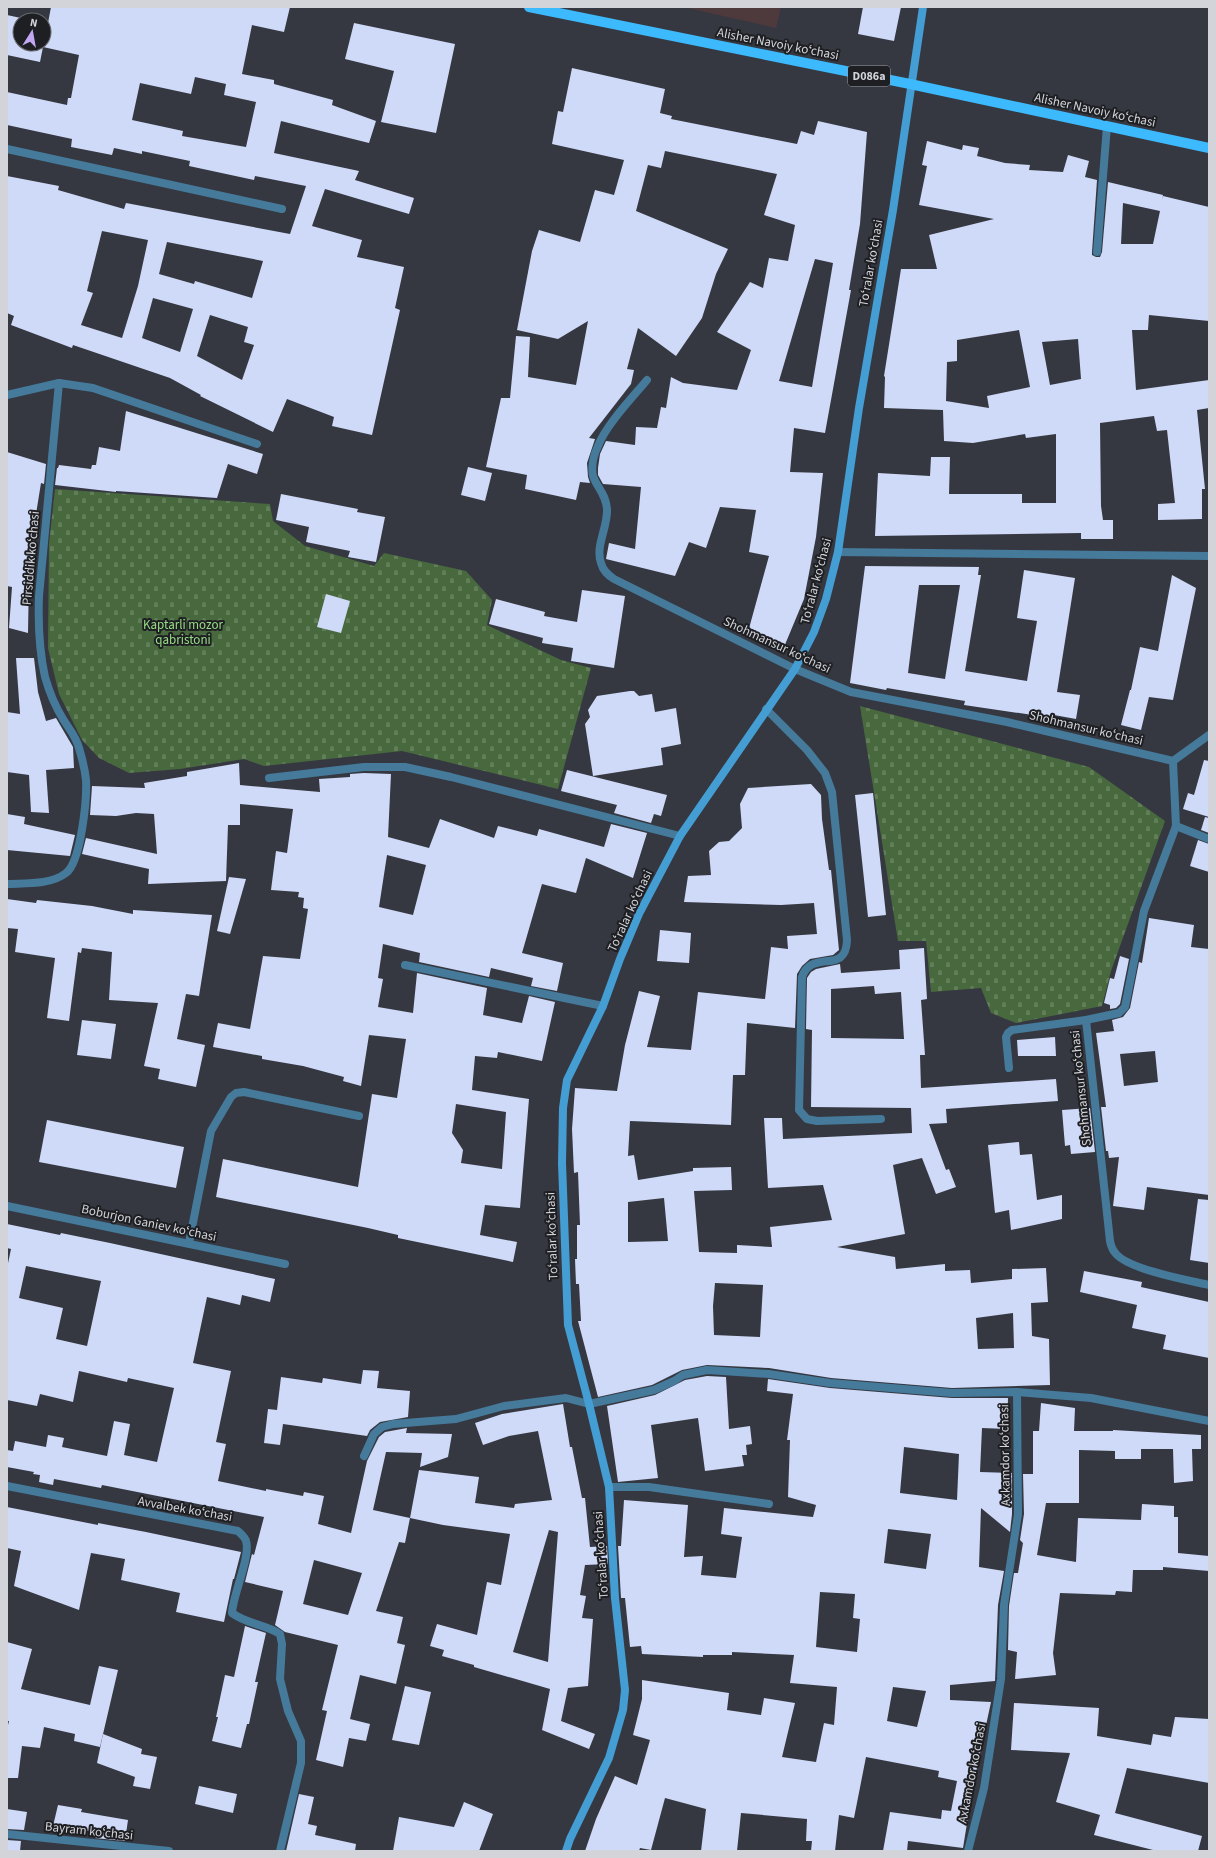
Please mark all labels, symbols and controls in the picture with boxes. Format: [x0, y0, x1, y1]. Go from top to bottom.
north arrow [12, 12, 52, 52]
text: N [29, 15, 39, 31]
street label: Alisher Navoiy koʻchasi [716, 23, 840, 65]
road number: D086a [848, 66, 890, 86]
street label: Alisher Navoiy koʻchasi [1033, 88, 1157, 132]
street label: Toʻralar koʻchasi [854, 218, 888, 308]
street label: Pirsiddik koʻchasi [18, 510, 44, 606]
street label: Toʻralar koʻchasi [796, 536, 836, 626]
street label: Shohmansur koʻchasi [720, 612, 834, 678]
park label: Kaptarli mozor qabristoni [143, 616, 224, 649]
street label: Shohmansur koʻchasi [1027, 706, 1145, 750]
street label: Toʻralar koʻchasi [603, 867, 657, 955]
street label: Shohmansur koʻchasi [1066, 1029, 1096, 1147]
street label: Toʻralar koʻchasi [541, 1192, 563, 1280]
street label: Boburjon Ganiev koʻchasi [80, 1200, 218, 1246]
street label: Axkamdor koʻchasi [995, 1404, 1015, 1506]
street label: Avvalbek koʻchasi [136, 1492, 234, 1526]
street label: Toʻralar koʻchasi [589, 1510, 613, 1600]
street label: Axkamdor koʻchasi [953, 1721, 991, 1825]
street label: Bayram koʻchasi [44, 1817, 134, 1845]

